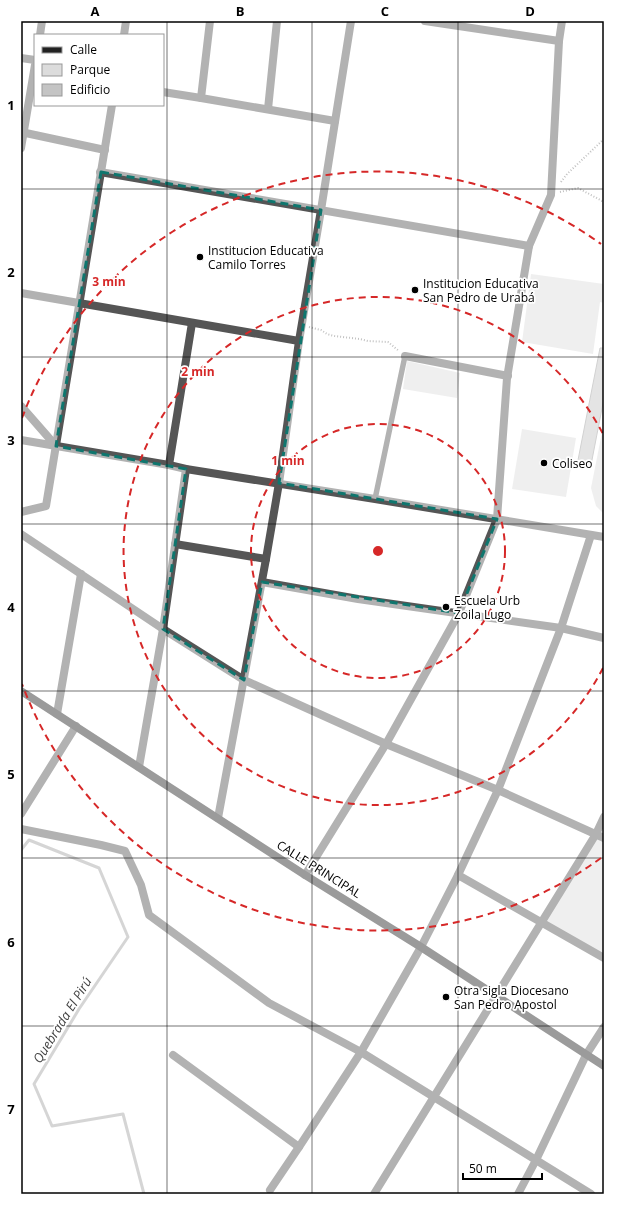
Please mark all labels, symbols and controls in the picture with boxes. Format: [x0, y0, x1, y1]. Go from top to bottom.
text: A [91, 2, 100, 20]
text: B [236, 2, 245, 20]
text: C [381, 2, 389, 20]
text: D [525, 2, 535, 20]
legend [34, 34, 164, 106]
text: Calle [70, 41, 97, 58]
text: Parque [70, 61, 110, 78]
text: Edificio [70, 81, 110, 98]
text: 1 [7, 96, 15, 114]
place label: Institucion Educativa Camilo Torres [208, 242, 324, 273]
marker: Institucion Educativa Camilo Torres [195, 252, 205, 262]
text: 2 [7, 263, 15, 281]
text: 3 min [92, 273, 126, 290]
place label: Institucion Educativa San Pedro de Urabá [423, 275, 539, 306]
marker: Institucion Educativa San Pedro de Urabá [410, 285, 420, 295]
text: 2 min [181, 363, 215, 380]
text: 3 [7, 431, 15, 449]
text: 1 min [271, 452, 305, 469]
place label: Coliseo [552, 455, 593, 472]
marker: Coliseo [539, 458, 549, 468]
centre of rings [371, 544, 385, 558]
place label: Escuela Urb Zoila Lugo [454, 592, 520, 623]
text: 4 [7, 598, 15, 616]
marker: Escuela Urb Zoila Lugo [441, 602, 451, 612]
text: 5 [7, 765, 15, 783]
street label: CALLE PRINCIPAL [274, 836, 364, 902]
text: 6 [7, 933, 15, 951]
water label: Quebrada El Pirú [28, 973, 96, 1066]
place label: Otra sigla Diocesano San Pedro Apostol [454, 982, 569, 1013]
marker: Otra sigla Diocesano San Pedro Apostol [441, 992, 451, 1002]
text: 7 [7, 1100, 15, 1118]
scale bar [463, 1155, 542, 1181]
text: 50 m [469, 1160, 497, 1177]

